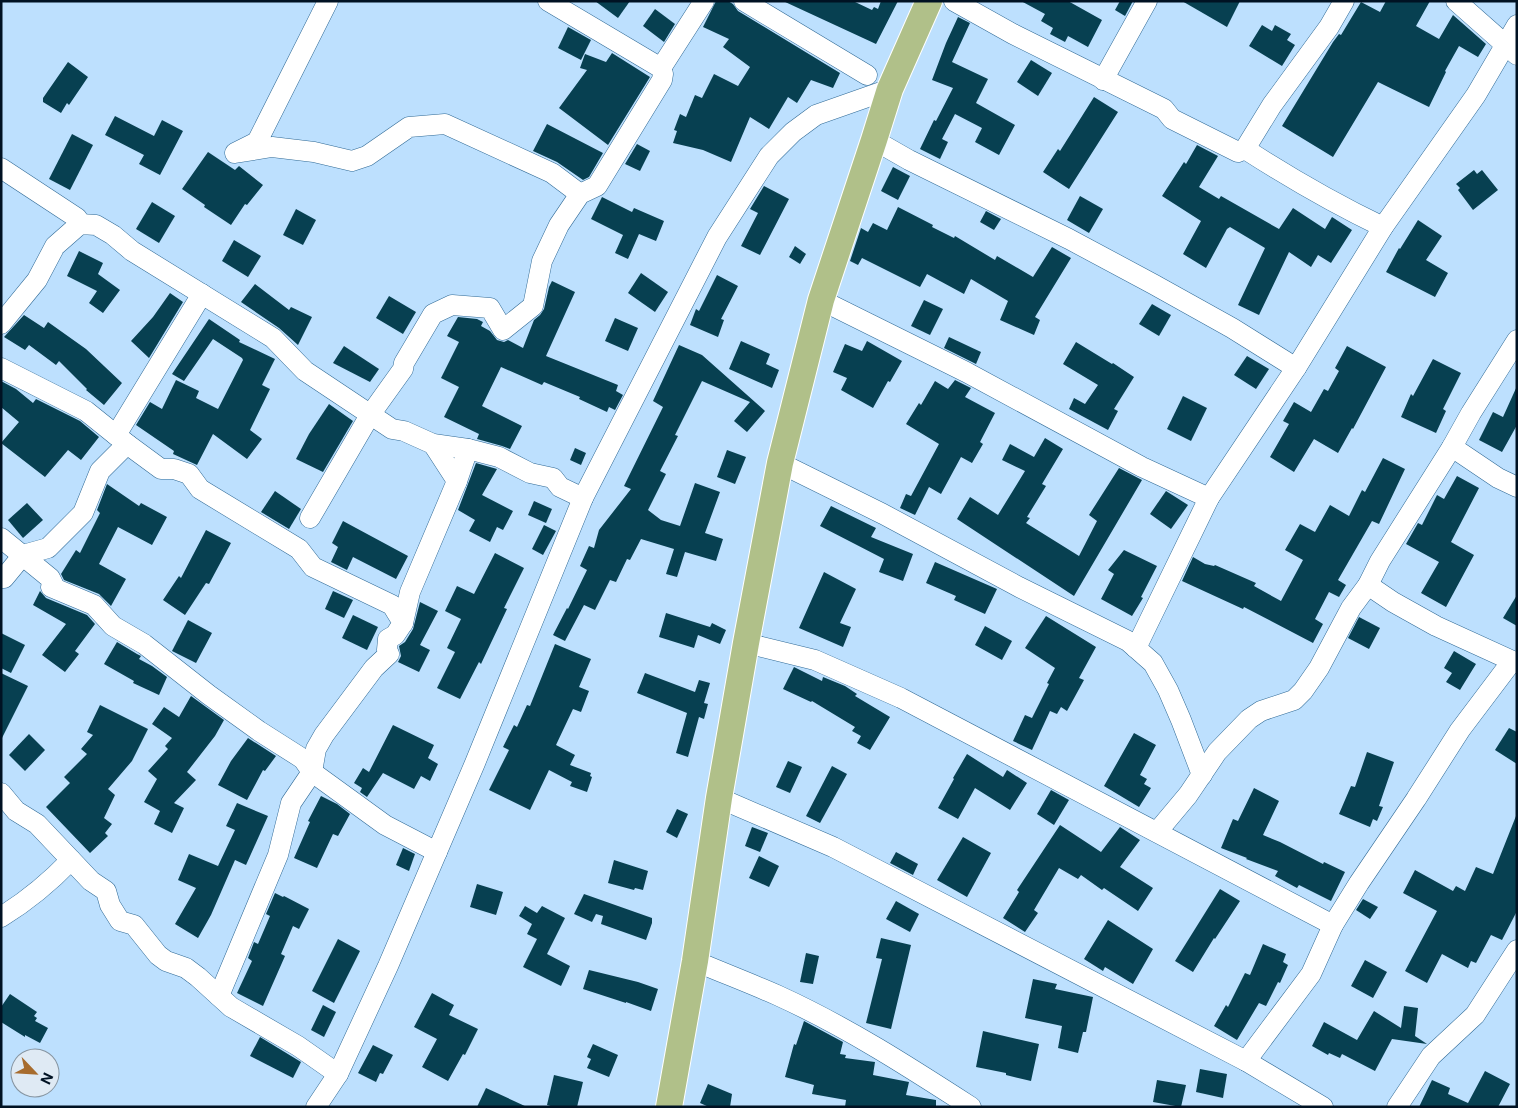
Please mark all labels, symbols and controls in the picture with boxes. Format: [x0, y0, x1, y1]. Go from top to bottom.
north arrow [10, 1048, 60, 1098]
text: N [37, 1070, 57, 1087]

